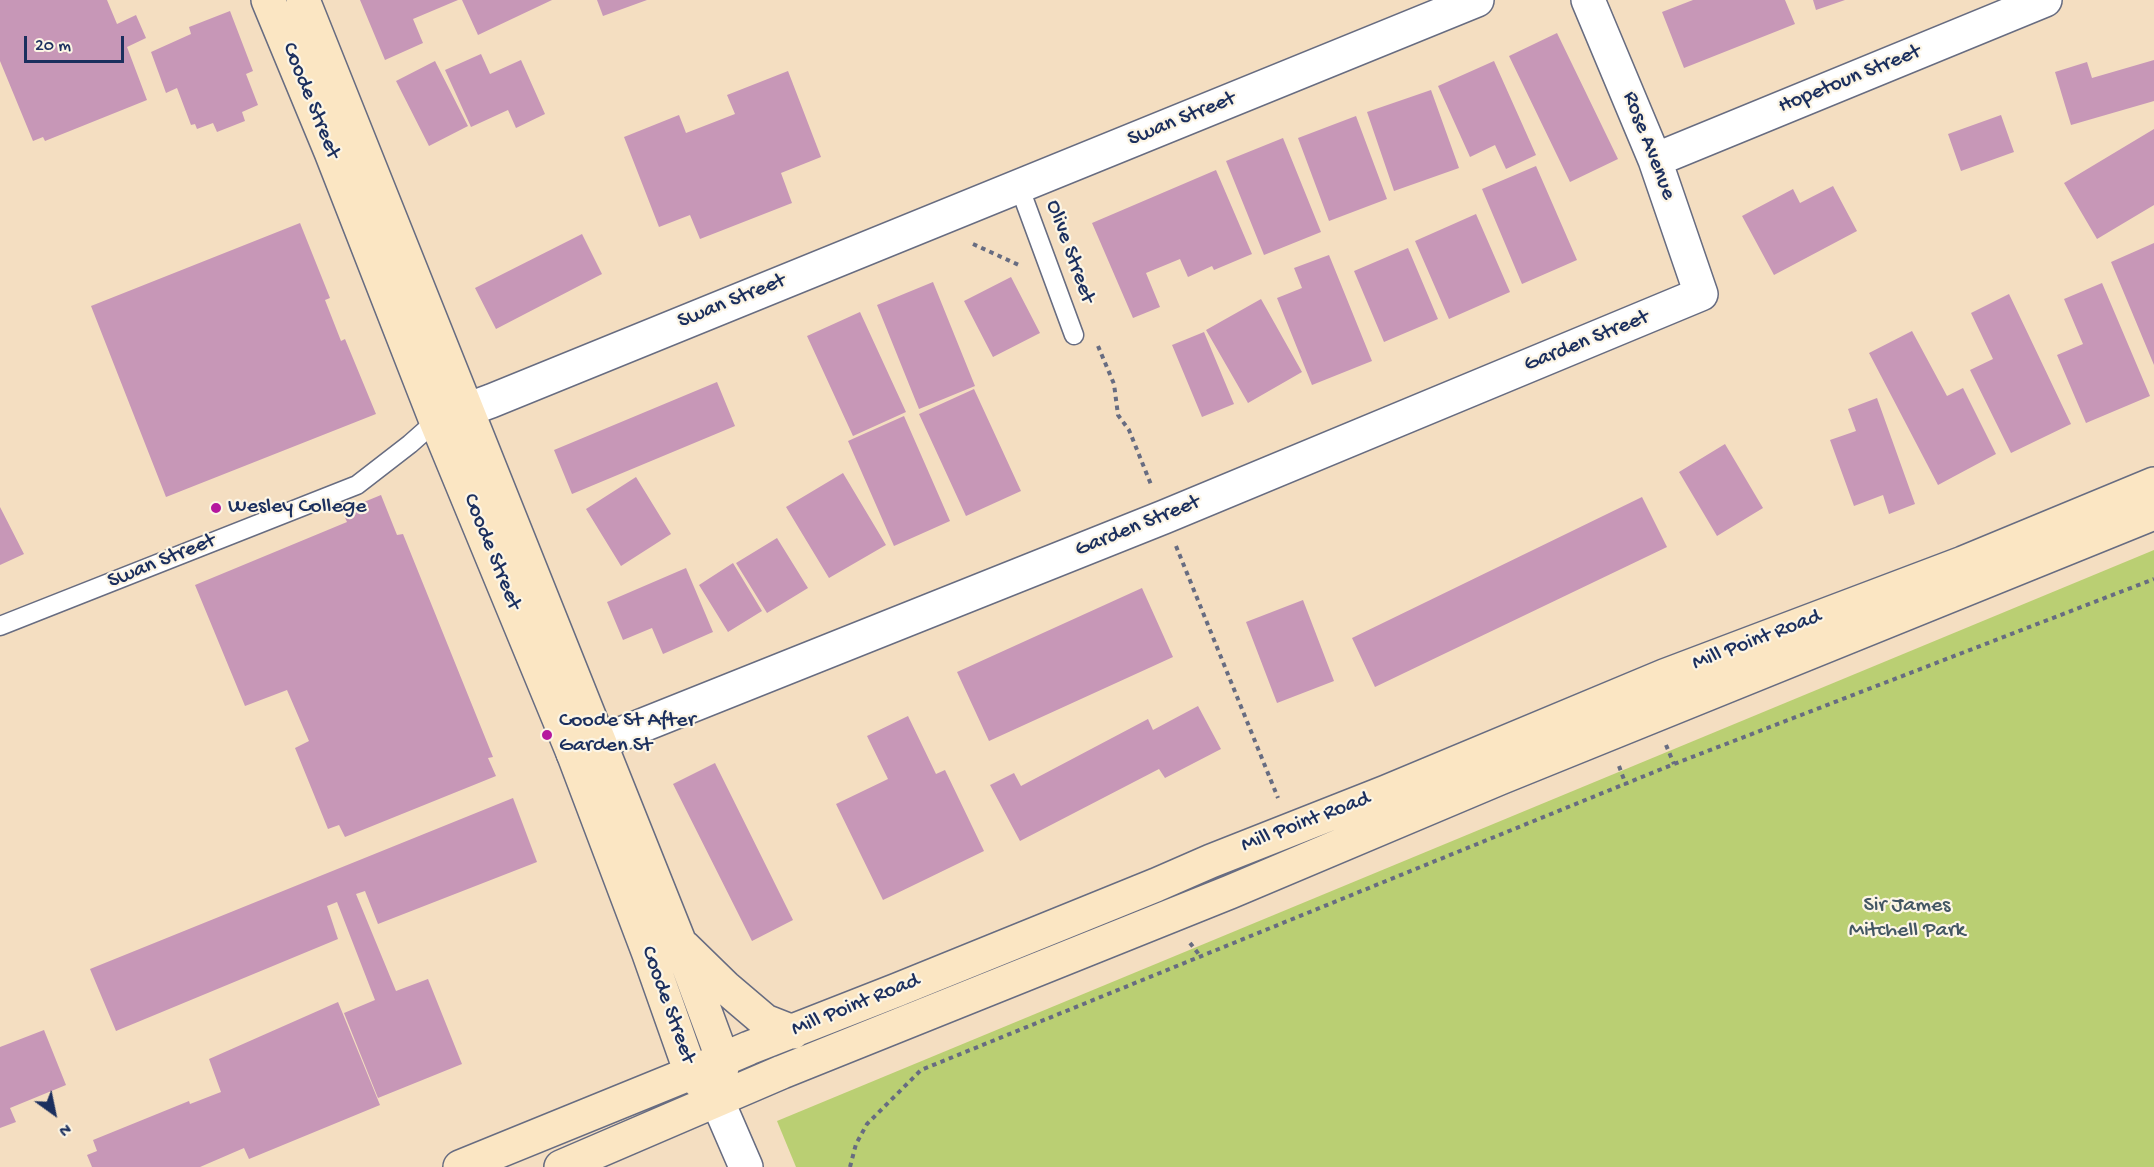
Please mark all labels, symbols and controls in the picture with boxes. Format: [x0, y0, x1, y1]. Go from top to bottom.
scale bar [27, 24, 128, 62]
text: 20 m [35, 36, 71, 57]
street label: Coode Street [275, 39, 345, 163]
street label: Hopetoun Street [1775, 39, 1925, 121]
street label: Swan Street [1124, 86, 1240, 154]
street label: Rose Avenue [1615, 88, 1681, 204]
street label: Olive Street [1038, 197, 1100, 307]
street label: Swan Street [674, 268, 790, 336]
street label: Garden Street [1521, 305, 1653, 379]
street label: Coode Street [456, 490, 526, 614]
street label: Garden Street [1072, 490, 1204, 564]
place label: Wesley College [228, 495, 367, 521]
marker: Wesley College [209, 501, 223, 515]
street label: Swan Street [104, 528, 220, 596]
street label: Mill Point Road [1689, 604, 1825, 678]
place label: Coode St After Garden St [559, 709, 695, 760]
marker: Coode St After Garden St [540, 728, 554, 742]
street label: Mill Point Road [1238, 786, 1374, 860]
park label: Sir James Mitchell Park [1849, 894, 1965, 945]
street label: Coode Street [634, 943, 700, 1067]
street label: Mill Point Road [788, 968, 924, 1044]
north arrow [24, 1083, 84, 1143]
text: N [55, 1118, 74, 1139]

